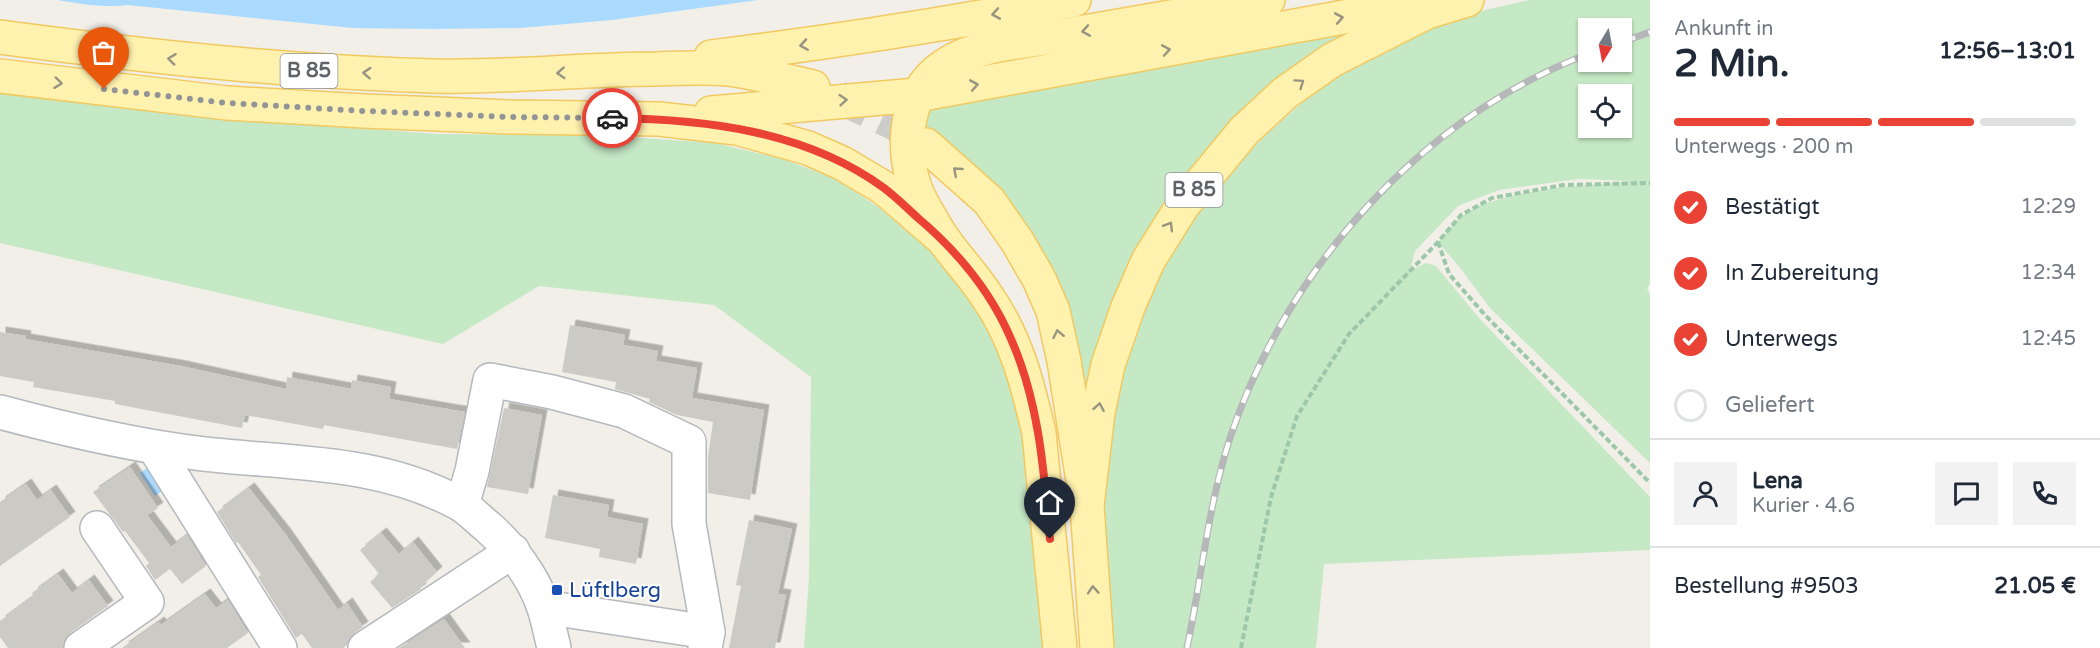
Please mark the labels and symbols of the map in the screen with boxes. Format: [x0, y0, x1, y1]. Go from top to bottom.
one-way arrow [991, 7, 1001, 20]
one-way arrow [1333, 12, 1343, 25]
north arrow [1578, 18, 1632, 72]
one-way arrow [1081, 25, 1091, 37]
pin [78, 27, 129, 89]
one-way arrow [799, 39, 808, 51]
one-way arrow [1161, 44, 1171, 57]
one-way arrow [168, 53, 177, 66]
road number: B 85 [280, 54, 338, 88]
one-way arrow [557, 66, 566, 79]
one-way arrow [362, 67, 371, 80]
one-way arrow [53, 77, 63, 89]
one-way arrow [969, 79, 979, 92]
one-way arrow [1293, 79, 1304, 90]
courier [582, 88, 642, 148]
one-way arrow [838, 94, 848, 107]
one-way arrow [954, 167, 964, 178]
road number: B 85 [1166, 173, 1222, 207]
one-way arrow [1162, 222, 1174, 232]
one-way arrow [1053, 330, 1066, 340]
one-way arrow [1092, 402, 1105, 412]
pin [1024, 477, 1075, 539]
place label: Lüftlberg [569, 578, 661, 603]
marker: Lüftlberg [550, 583, 564, 597]
one-way arrow [1086, 585, 1099, 594]

